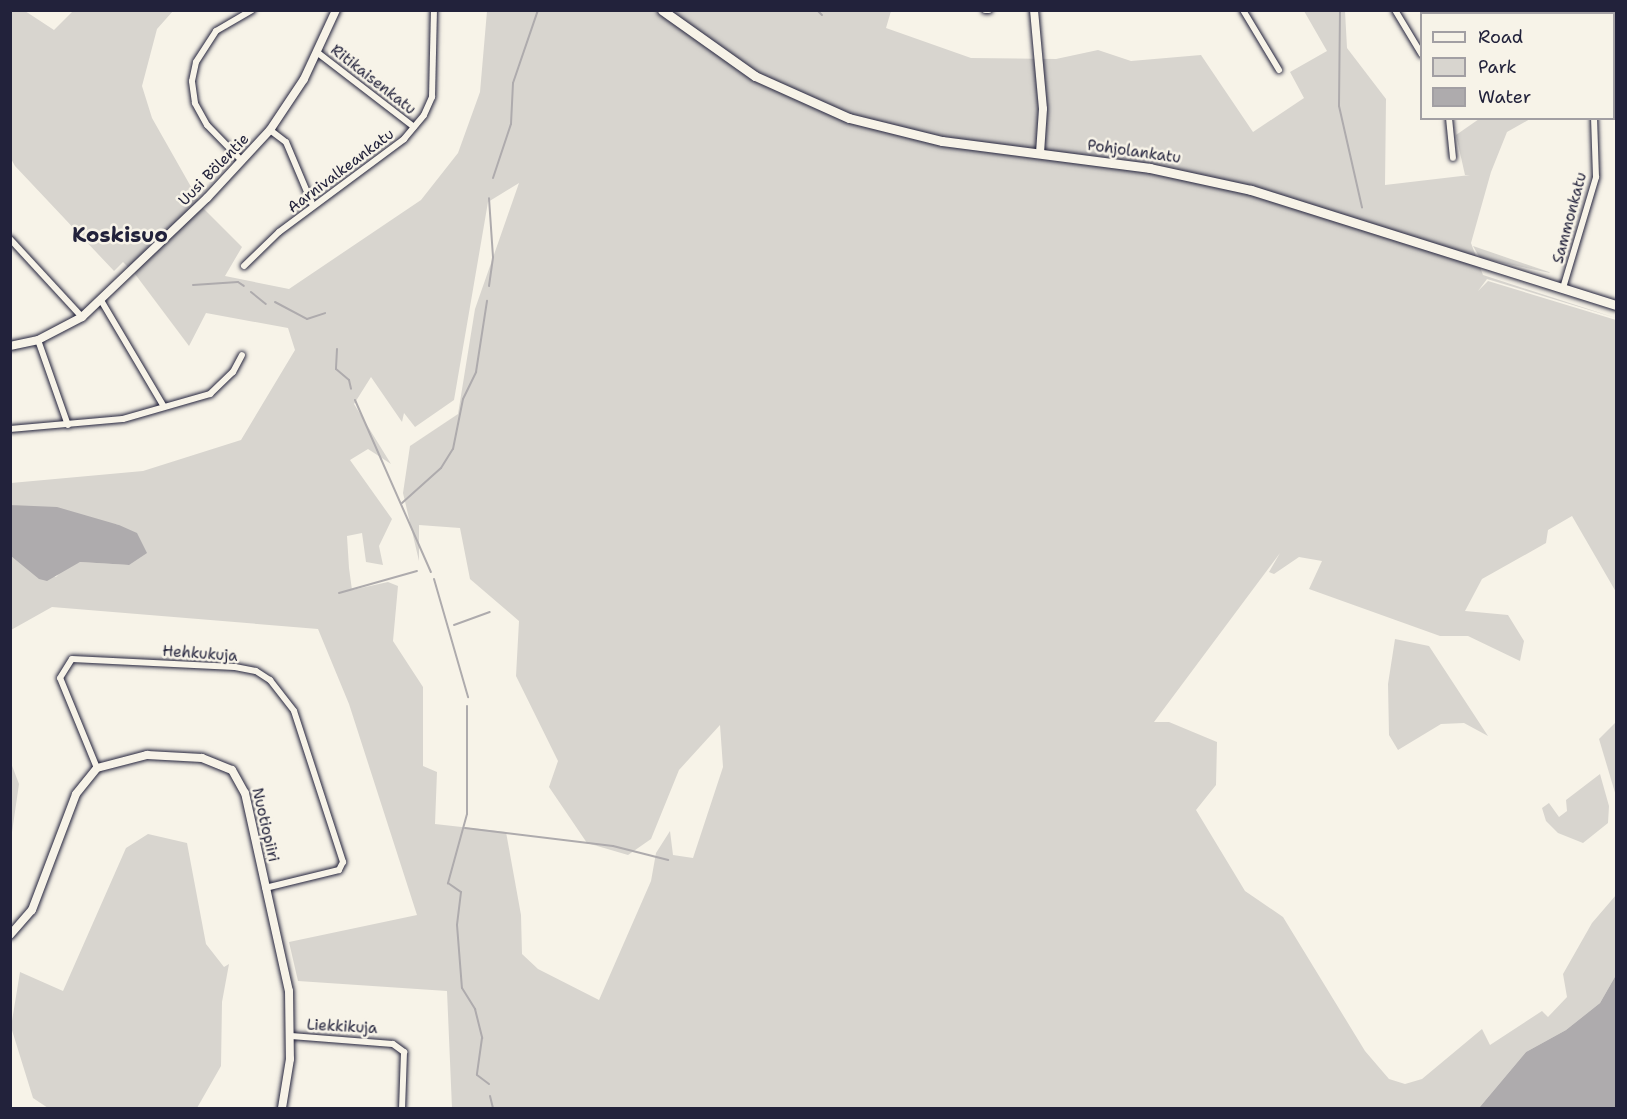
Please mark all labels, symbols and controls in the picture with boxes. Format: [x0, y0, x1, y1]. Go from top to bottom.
legend [1420, 12, 1615, 120]
text: Road [1478, 25, 1523, 49]
street label: Ritikaisenkatu [327, 41, 419, 119]
text: Park [1478, 55, 1517, 79]
text: Water [1478, 85, 1531, 109]
street label: Aarnivalkeankatu [284, 125, 398, 217]
street label: Uusi Bölentie [175, 130, 253, 210]
street label: Pohjolankatu [1086, 137, 1182, 167]
street label: Sammonkatu [1549, 170, 1591, 266]
district label: Koskisuo [72, 222, 168, 248]
street label: Hehkukuja [162, 642, 238, 666]
street label: Nuotiopiiri [248, 786, 282, 864]
street label: Liekkikuja [306, 1016, 378, 1038]

